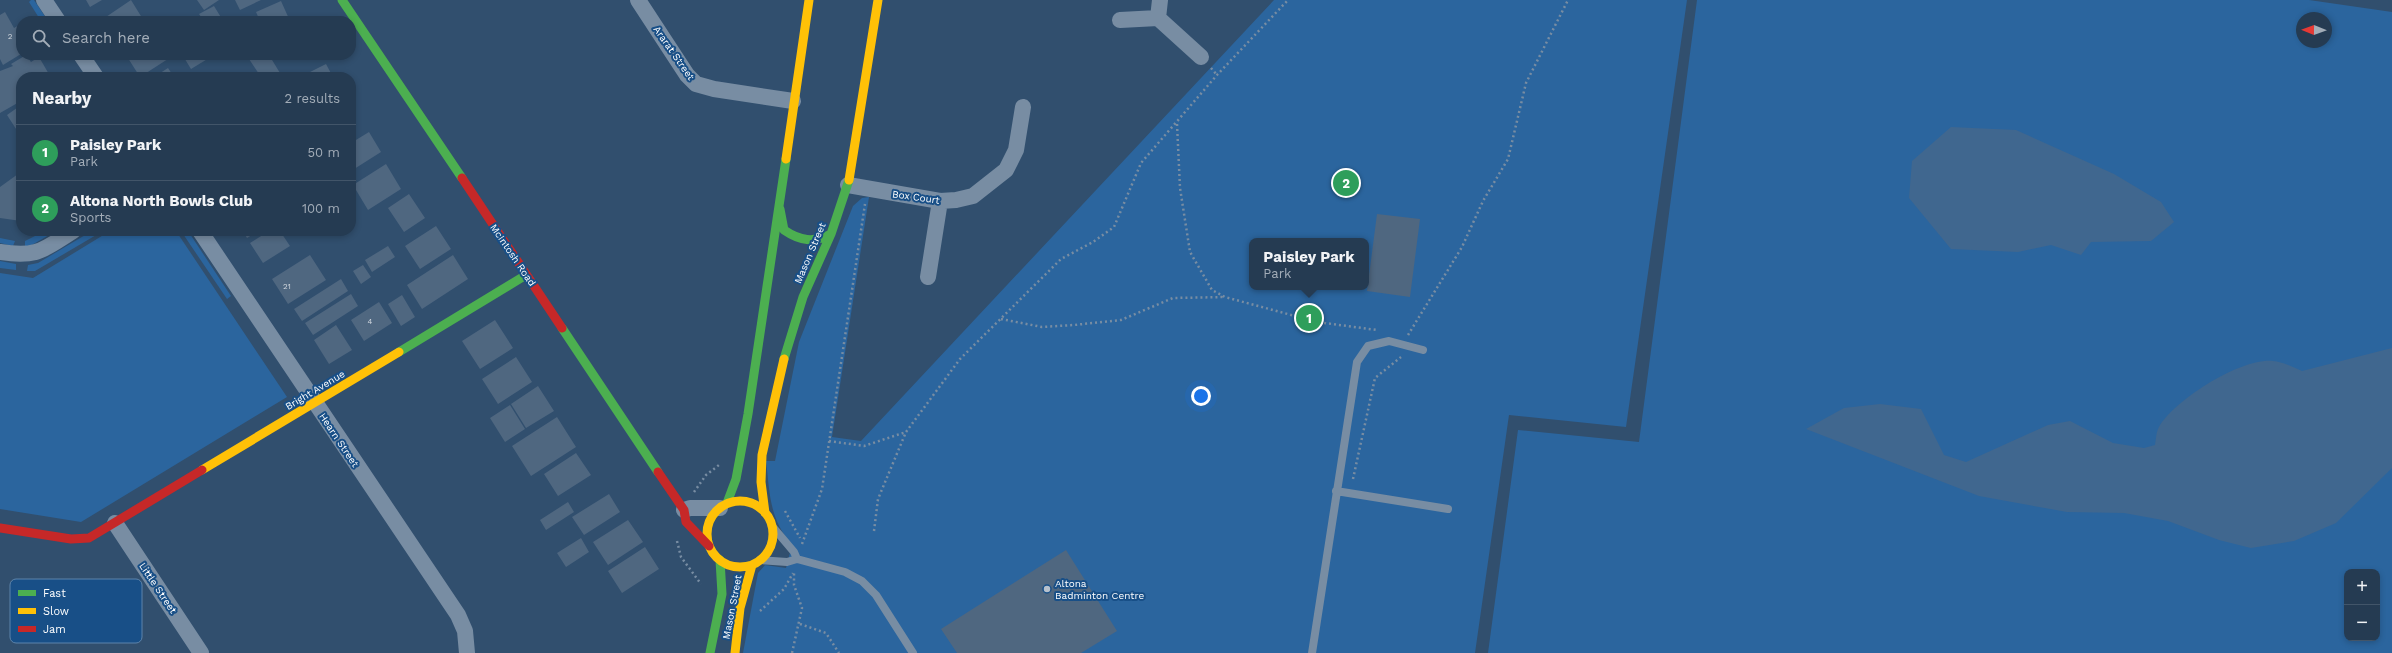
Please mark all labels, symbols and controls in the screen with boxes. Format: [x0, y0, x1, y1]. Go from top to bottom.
north arrow [2296, 12, 2332, 48]
search box [16, 16, 356, 60]
street label: Ararat Street [651, 24, 697, 83]
icon: search [30, 27, 52, 49]
text: Search here [62, 29, 150, 47]
house number: 2 [8, 32, 13, 41]
text: Nearby [32, 88, 91, 108]
text: 2 results [285, 91, 340, 106]
text: Paisley Park [70, 136, 161, 154]
text: 1 [42, 145, 48, 160]
text: 50 m [308, 145, 340, 160]
text: Park [70, 154, 98, 169]
pin: 2 [1333, 168, 1359, 198]
street label: Box Court [892, 188, 941, 206]
text: Altona North Bowls Club [70, 192, 253, 210]
text: 2 [41, 201, 49, 216]
text: 100 m [302, 201, 340, 216]
text: Sports [70, 210, 111, 225]
street label: Mason Street [792, 220, 828, 285]
street label: McIntosh Road [488, 222, 538, 288]
popup [1249, 238, 1369, 290]
text: Paisley Park [1263, 248, 1355, 266]
text: Park [1263, 266, 1291, 281]
house number: 21 [283, 282, 291, 291]
pin: 1 [1296, 303, 1322, 333]
house number: 4 [368, 317, 373, 326]
street label: Bright Avenue [283, 368, 347, 412]
your location [1191, 386, 1211, 406]
street label: Hearn Street [317, 411, 361, 470]
street label: Little Street [137, 561, 179, 616]
map controls [2344, 569, 2380, 641]
button: + [2344, 569, 2380, 605]
street label: Mason Street [720, 573, 744, 640]
place label: Altona Badminton Centre [1055, 578, 1144, 601]
legend [10, 579, 142, 643]
marker: Altona Badminton Centre [1042, 584, 1052, 594]
text: Fast [43, 587, 66, 600]
text: Slow [43, 605, 69, 618]
button: − [2344, 605, 2380, 641]
text: Jam [43, 623, 66, 636]

